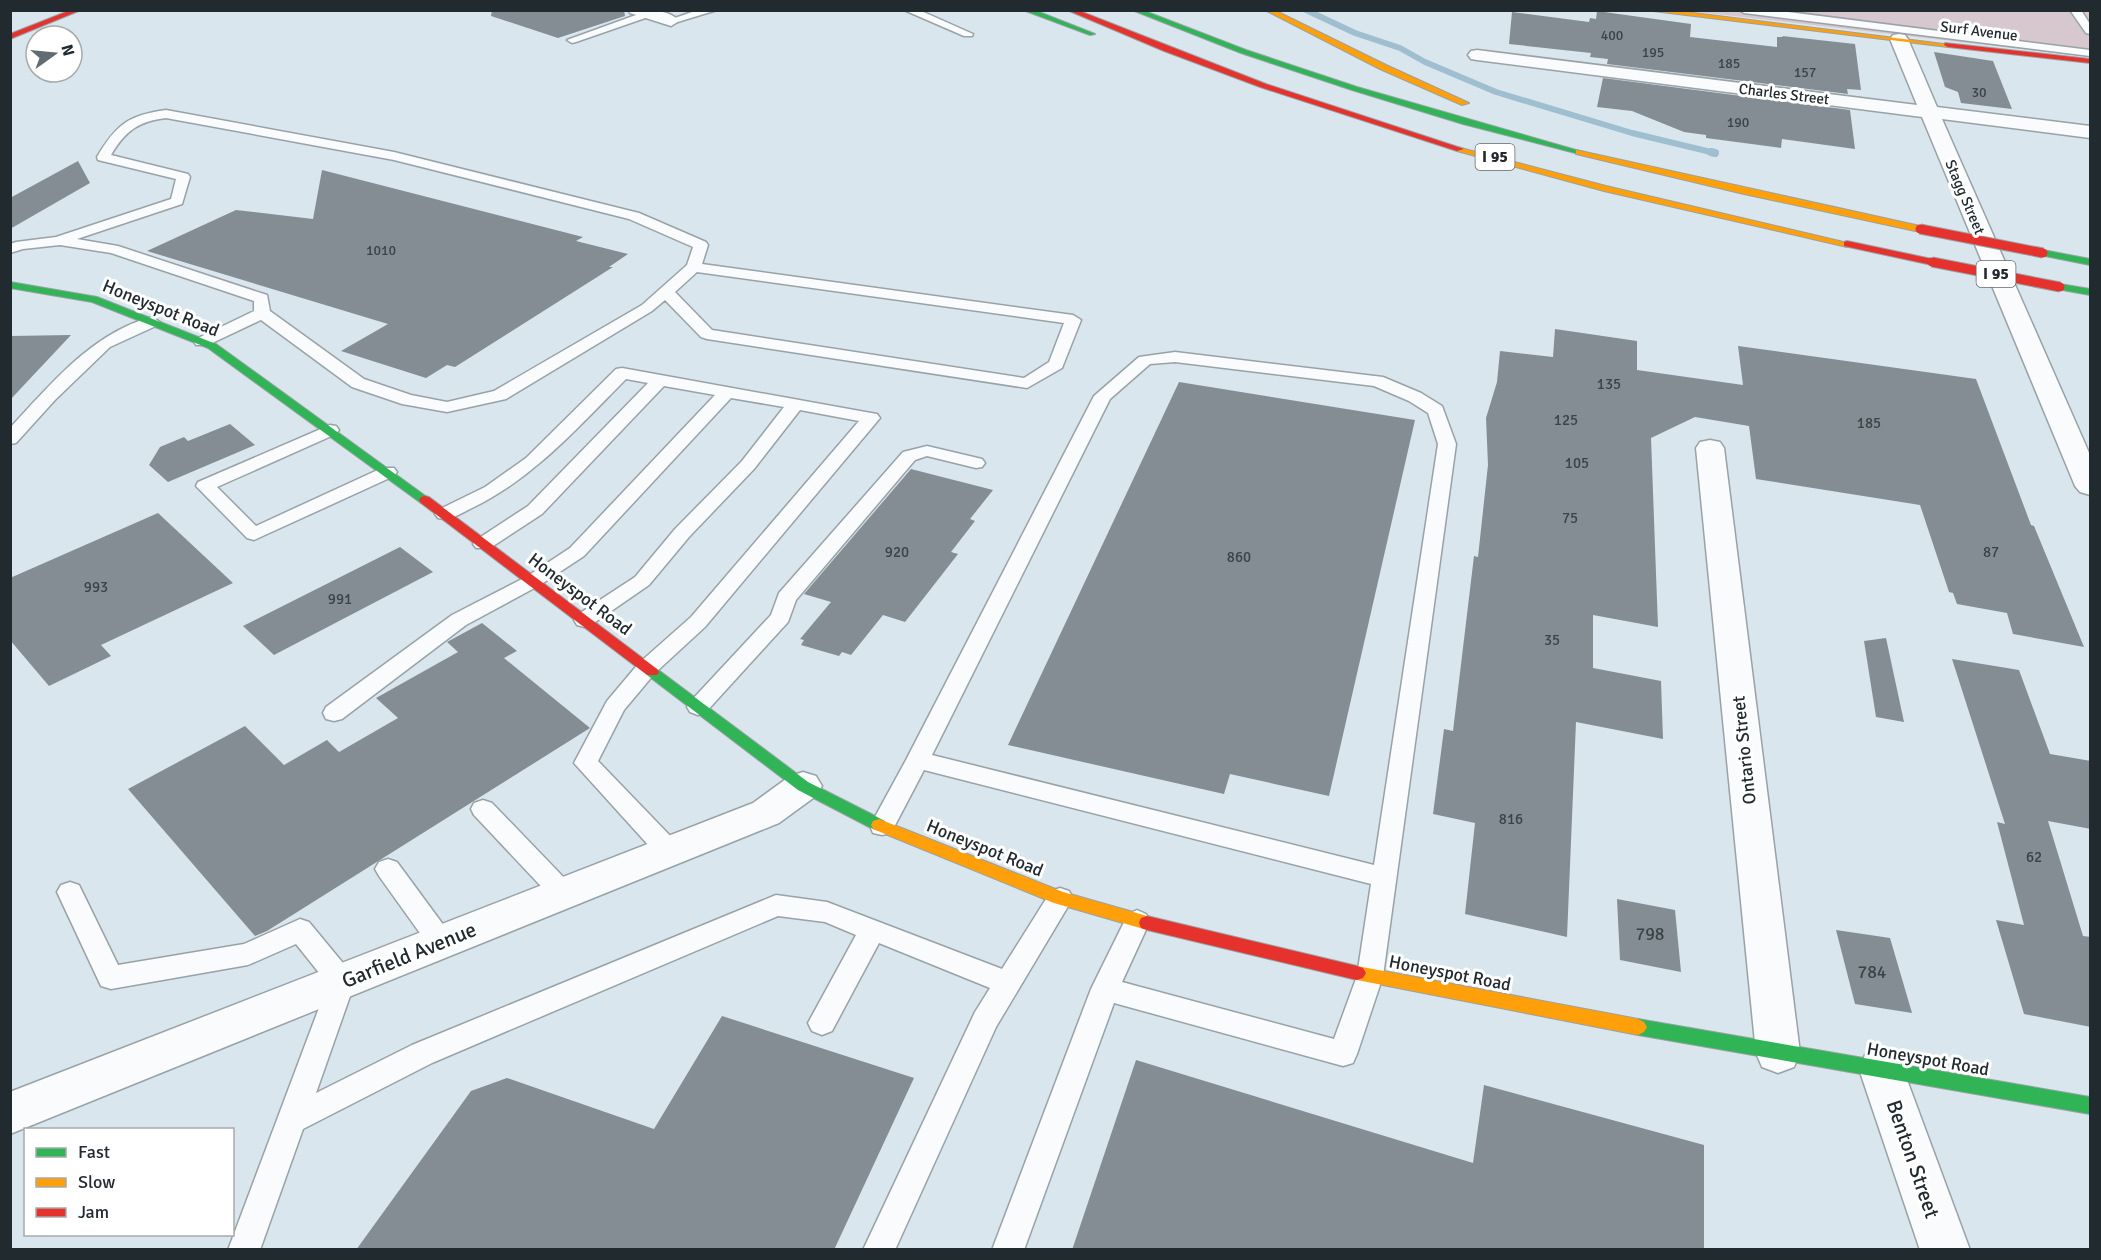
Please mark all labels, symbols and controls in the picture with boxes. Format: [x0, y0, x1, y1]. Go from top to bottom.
street label: Surf Avenue [1939, 17, 2019, 45]
north arrow [24, 24, 84, 84]
house number: 400 [1601, 27, 1623, 44]
text: N [56, 42, 79, 58]
house number: 195 [1642, 44, 1664, 61]
house number: 185 [1718, 55, 1740, 72]
house number: 157 [1794, 64, 1816, 81]
street label: Charles Street [1738, 80, 1830, 108]
house number: 30 [1971, 84, 1987, 101]
house number: 190 [1727, 114, 1749, 131]
road number: I 95 [1476, 144, 1514, 170]
street label: Stagg Street [1941, 157, 1989, 237]
house number: 1010 [366, 242, 396, 259]
road number: I 95 [1976, 261, 2016, 287]
street label: Honeyspot Road [99, 275, 223, 341]
house number: 135 [1597, 375, 1621, 393]
house number: 125 [1554, 411, 1578, 429]
house number: 185 [1857, 414, 1881, 432]
house number: 105 [1565, 454, 1589, 472]
house number: 75 [1562, 509, 1578, 527]
house number: 920 [885, 543, 909, 561]
house number: 87 [1983, 543, 1999, 561]
street label: Honeyspot Road [524, 548, 636, 640]
house number: 860 [1227, 548, 1251, 566]
house number: 993 [84, 578, 108, 596]
house number: 991 [328, 590, 352, 608]
house number: 35 [1544, 631, 1560, 649]
street label: Ontario Street [1727, 695, 1761, 805]
house number: 816 [1499, 810, 1523, 828]
street label: Honeyspot Road [923, 815, 1047, 881]
house number: 62 [2026, 848, 2042, 866]
street label: Garfield Avenue [338, 916, 480, 994]
house number: 798 [1635, 923, 1665, 945]
street label: Honeyspot Road [1387, 950, 1513, 996]
house number: 784 [1857, 961, 1887, 983]
street label: Honeyspot Road [1865, 1037, 1991, 1081]
street label: Benton Street [1881, 1096, 1945, 1222]
legend [24, 1128, 234, 1236]
text: Fast [78, 1141, 110, 1163]
text: Slow [78, 1171, 115, 1193]
text: Jam [78, 1201, 109, 1223]

